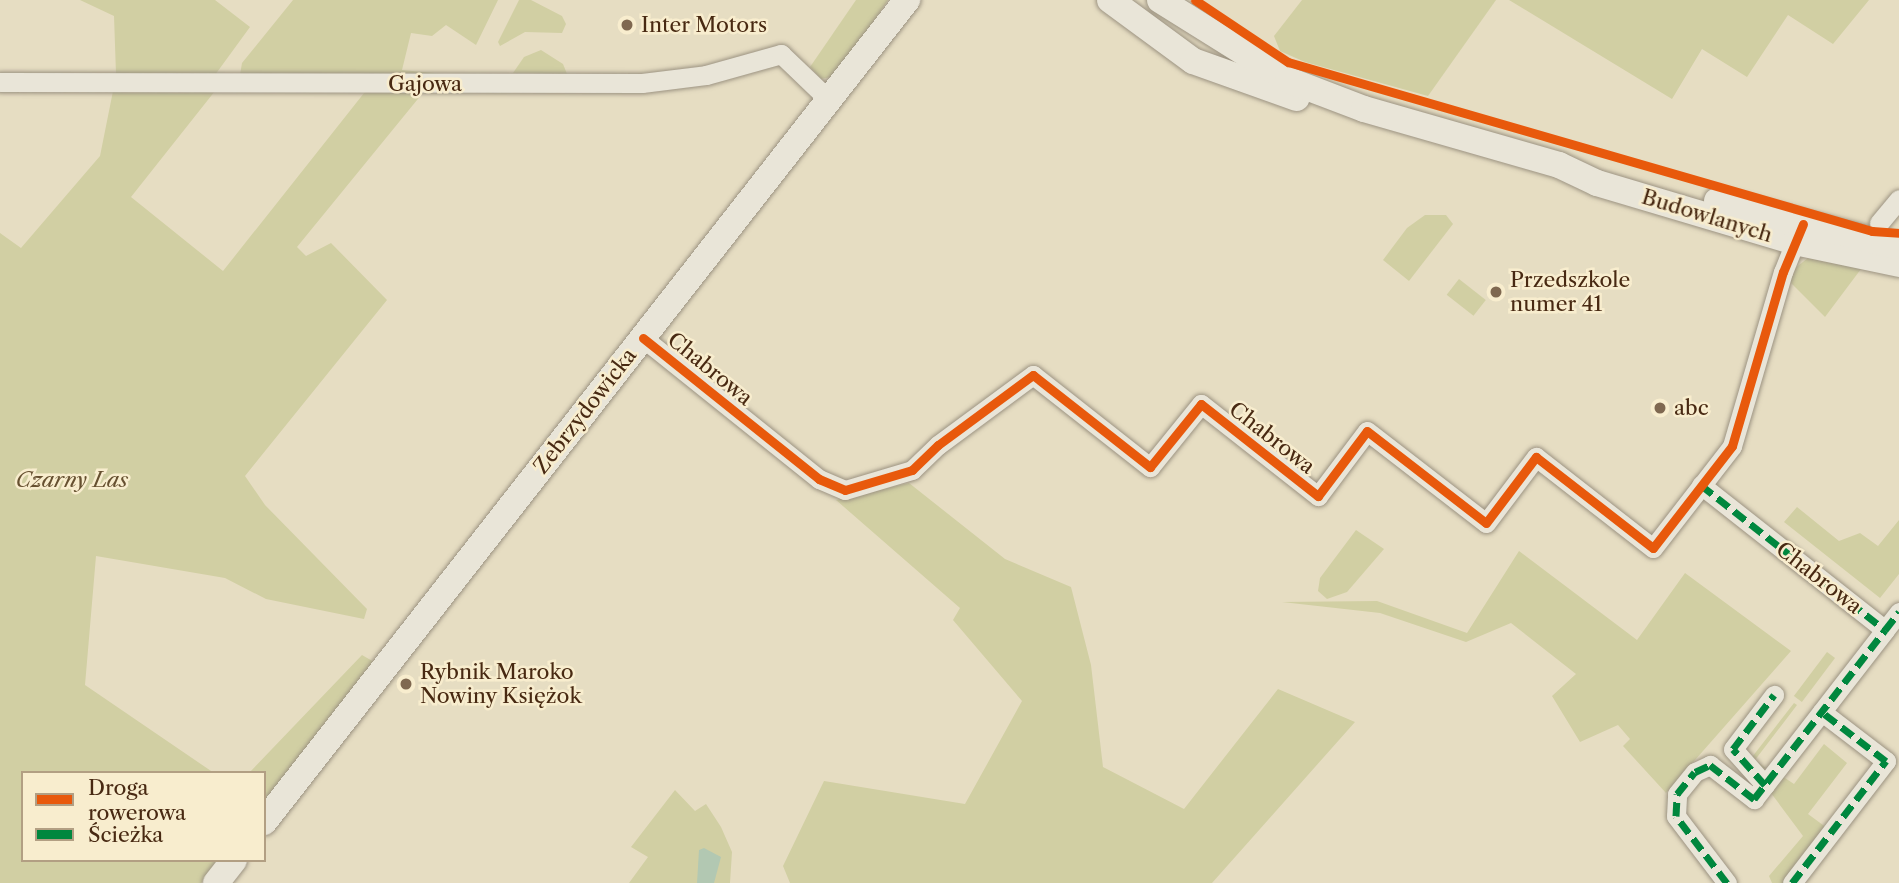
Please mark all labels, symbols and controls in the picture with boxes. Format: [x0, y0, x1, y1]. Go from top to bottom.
place label: Inter Motors [641, 12, 768, 38]
marker: Inter Motors [619, 17, 635, 33]
street label: Gajowa [388, 71, 462, 97]
street label: Budowlanych [1639, 184, 1775, 248]
place label: Przedszkole numer 41 [1510, 267, 1630, 317]
marker: Przedszkole numer 41 [1488, 284, 1504, 300]
street label: Chabrowa [663, 327, 757, 411]
street label: Zebrzydowicka [528, 343, 642, 479]
place label: abc [1674, 395, 1709, 421]
street label: Chabrowa [1224, 397, 1320, 479]
marker: abc [1652, 400, 1668, 416]
park label: Czarny Las [16, 467, 128, 493]
street label: Chabrowa [1771, 537, 1867, 619]
place label: Rybnik Maroko Nowiny Księżok [420, 659, 582, 709]
marker: Rybnik Maroko Nowiny Księżok [398, 676, 414, 692]
legend [21, 771, 266, 862]
text: Droga rowerowa [88, 775, 186, 825]
text: Ścieżka [88, 822, 163, 847]

